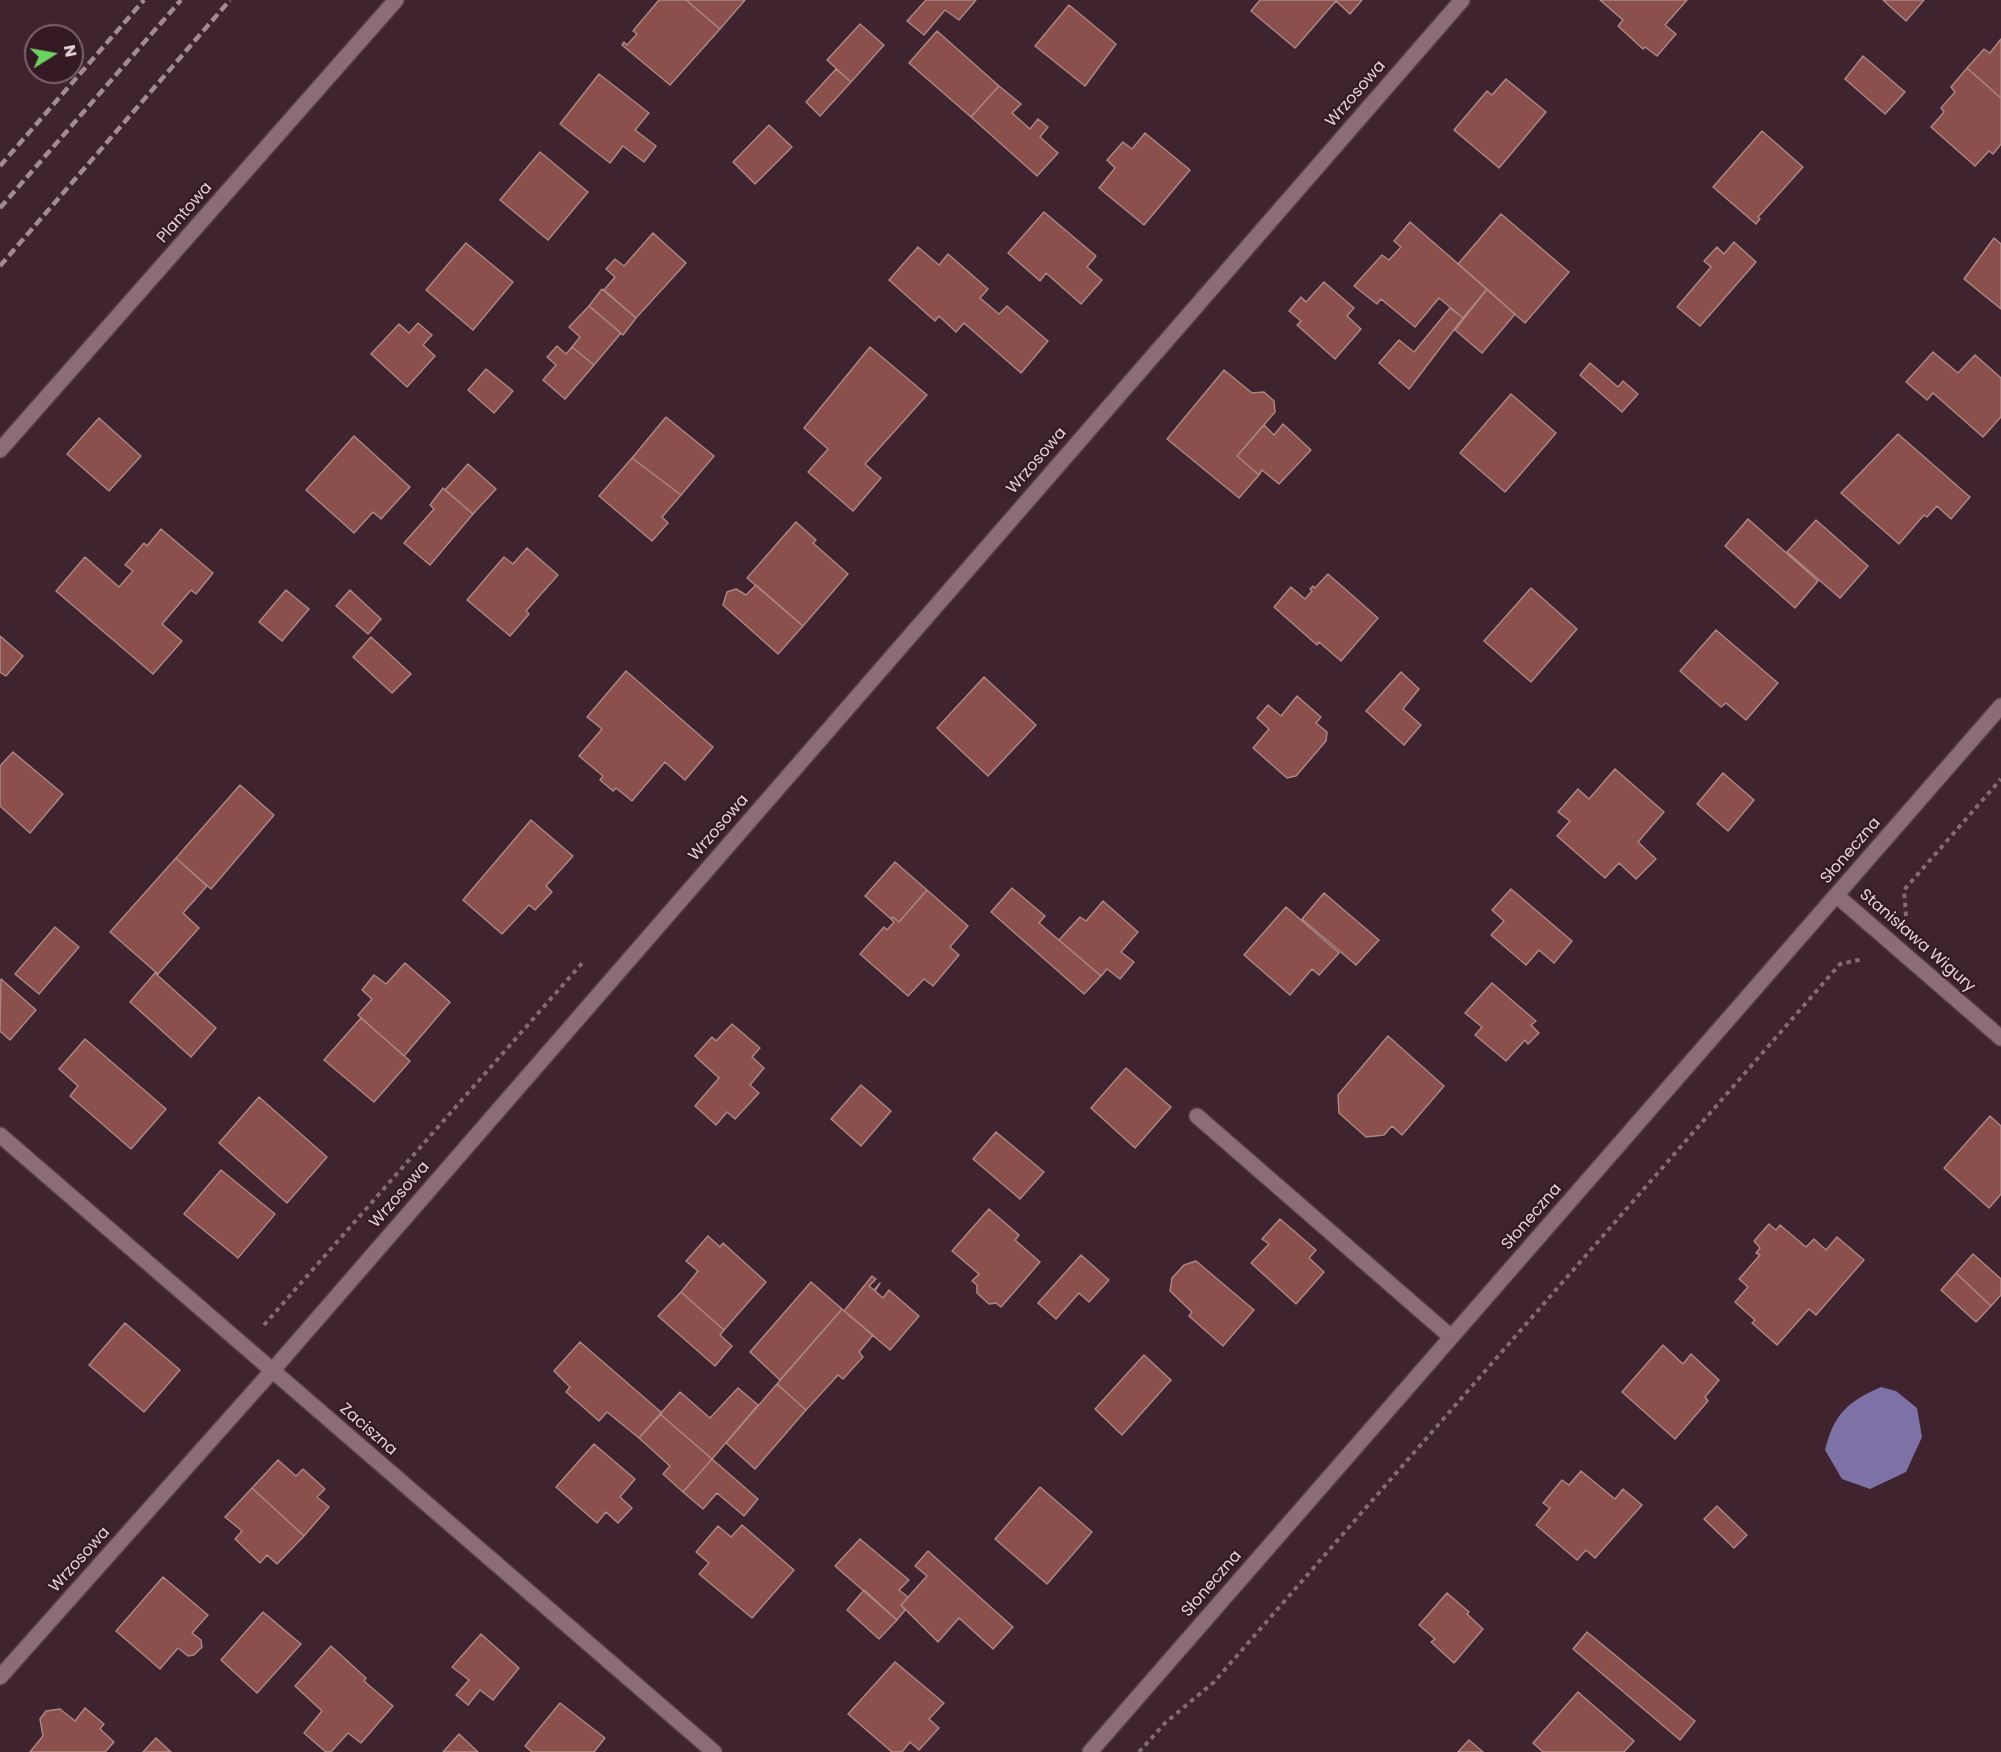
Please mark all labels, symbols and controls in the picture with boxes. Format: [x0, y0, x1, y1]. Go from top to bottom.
north arrow [24, 24, 84, 84]
text: N [58, 43, 83, 59]
street label: Wrzosowa [1322, 57, 1390, 131]
street label: Plantowa [153, 179, 217, 247]
street label: Wrzosowa [1003, 424, 1071, 498]
street label: Wrzosowa [685, 791, 753, 865]
street label: Słoneczna [1817, 814, 1885, 888]
street label: Stanisława Wigury [1855, 885, 1979, 997]
street label: Wrzosowa [366, 1158, 434, 1232]
street label: Słoneczna [1498, 1180, 1566, 1254]
street label: Zaciszna [335, 1400, 401, 1460]
street label: Wrzosowa [46, 1523, 114, 1597]
street label: Słoneczna [1178, 1547, 1246, 1621]

